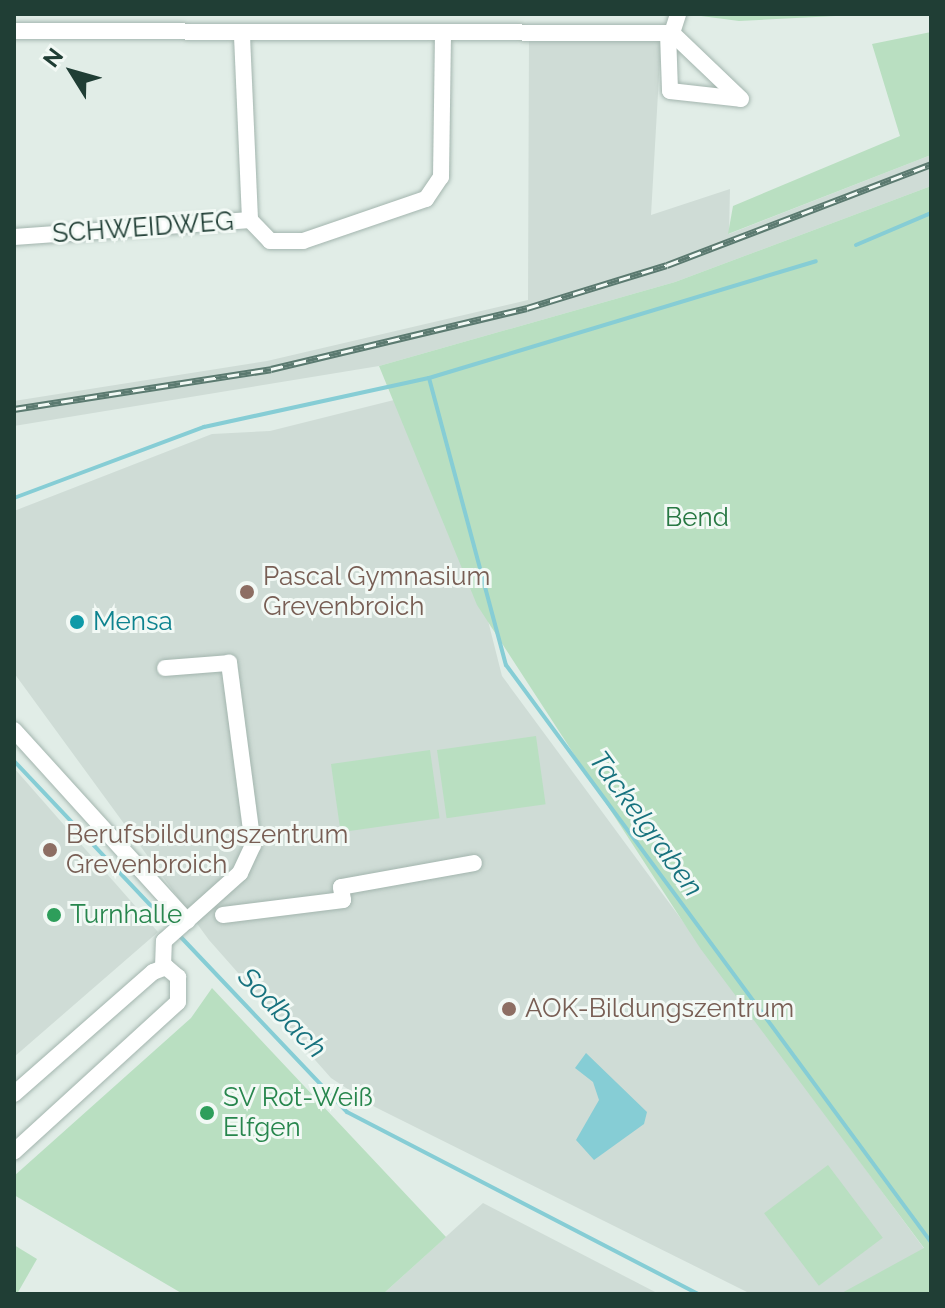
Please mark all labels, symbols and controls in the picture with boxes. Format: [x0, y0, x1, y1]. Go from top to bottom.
north arrow [32, 32, 112, 112]
text: N [37, 43, 68, 72]
street label: SCHWEIDWEG [51, 206, 235, 250]
park label: Bend [665, 502, 729, 534]
place label: Pascal Gymnasium Grevenbroich [263, 561, 491, 622]
marker: Pascal Gymnasium Grevenbroich [238, 583, 256, 601]
place label: Mensa [93, 606, 173, 638]
marker: Mensa [68, 613, 86, 631]
water label: Tackelgraben [582, 745, 710, 903]
place label: Berufsbildungszentrum Grevenbroich [66, 819, 348, 880]
marker: Berufsbildungszentrum Grevenbroich [41, 841, 59, 859]
place label: Turnhalle [70, 899, 182, 931]
marker: Turnhalle [45, 906, 63, 924]
water label: Sodbach [231, 961, 333, 1065]
place label: AOK-Bildungszentrum [525, 993, 794, 1025]
marker: AOK-Bildungszentrum [500, 1000, 518, 1018]
place label: SV Rot-Weiß Elfgen [223, 1082, 374, 1144]
marker: SV Rot-Weiß Elfgen [198, 1104, 216, 1122]

